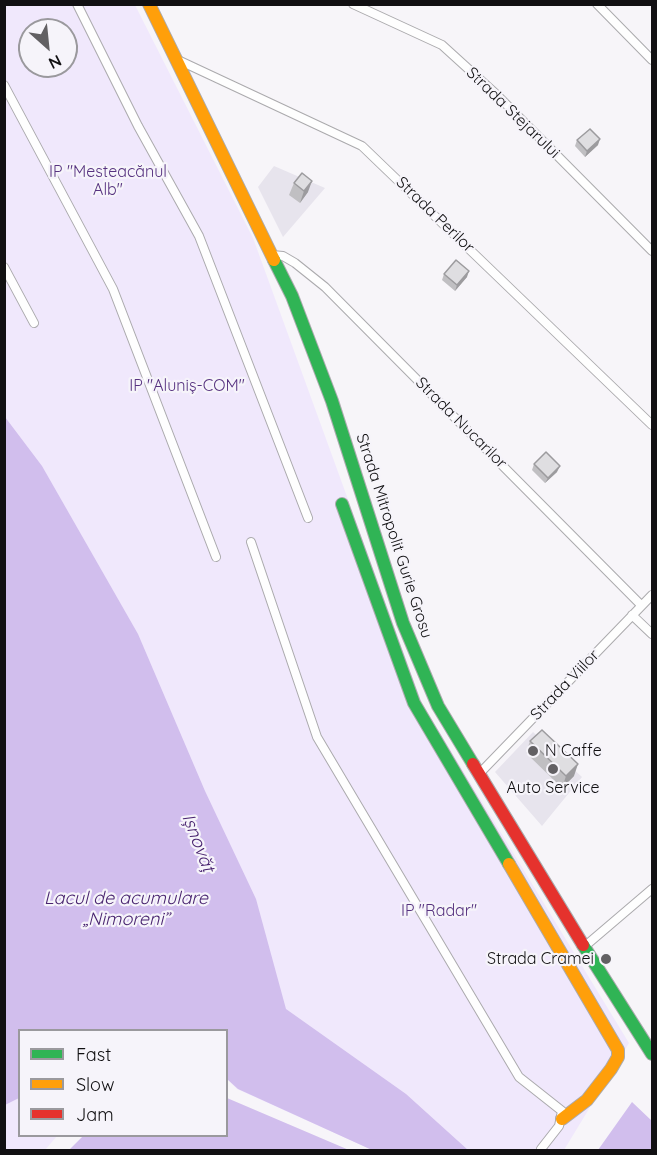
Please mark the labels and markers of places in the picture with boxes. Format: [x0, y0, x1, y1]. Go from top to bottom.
place label: N Caffe [545, 741, 602, 761]
marker: N Caffe [526, 744, 540, 758]
marker: Auto Service [546, 762, 560, 776]
place label: Auto Service [507, 778, 599, 798]
place label: Strada Cramei [487, 949, 594, 969]
marker: Strada Cramei [599, 952, 613, 966]

